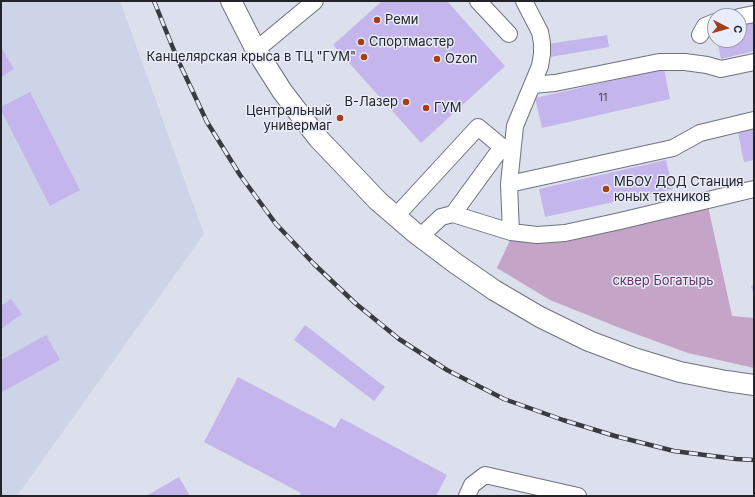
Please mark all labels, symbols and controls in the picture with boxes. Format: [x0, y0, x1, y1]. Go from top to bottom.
north arrow [707, 8, 747, 48]
place label: Реми [385, 12, 419, 28]
marker: Реми [372, 15, 382, 25]
text: С [731, 24, 745, 34]
place label: Спортмастер [369, 34, 454, 50]
marker: Спортмастер [356, 37, 366, 47]
place label: Канцелярская крыса в ТЦ "ГУМ" [147, 49, 356, 65]
place label: Ozon [445, 51, 477, 67]
marker: Канцелярская крыса в ТЦ "ГУМ" [359, 52, 369, 62]
marker: Ozon [432, 54, 442, 64]
house number: 11 [599, 91, 607, 105]
place label: В-Лазер [345, 94, 398, 110]
marker: В-Лазер [401, 97, 411, 107]
place label: ГУМ [434, 100, 461, 116]
place label: Центральный универмаг [246, 103, 332, 134]
marker: ГУМ [421, 103, 431, 113]
marker: Центральный универмаг [335, 113, 345, 123]
place label: МБОУ ДОД Станция юных техников [614, 174, 744, 205]
marker: МБОУ ДОД Станция юных техников [601, 184, 611, 194]
park label: сквер Богатырь [612, 273, 714, 289]

